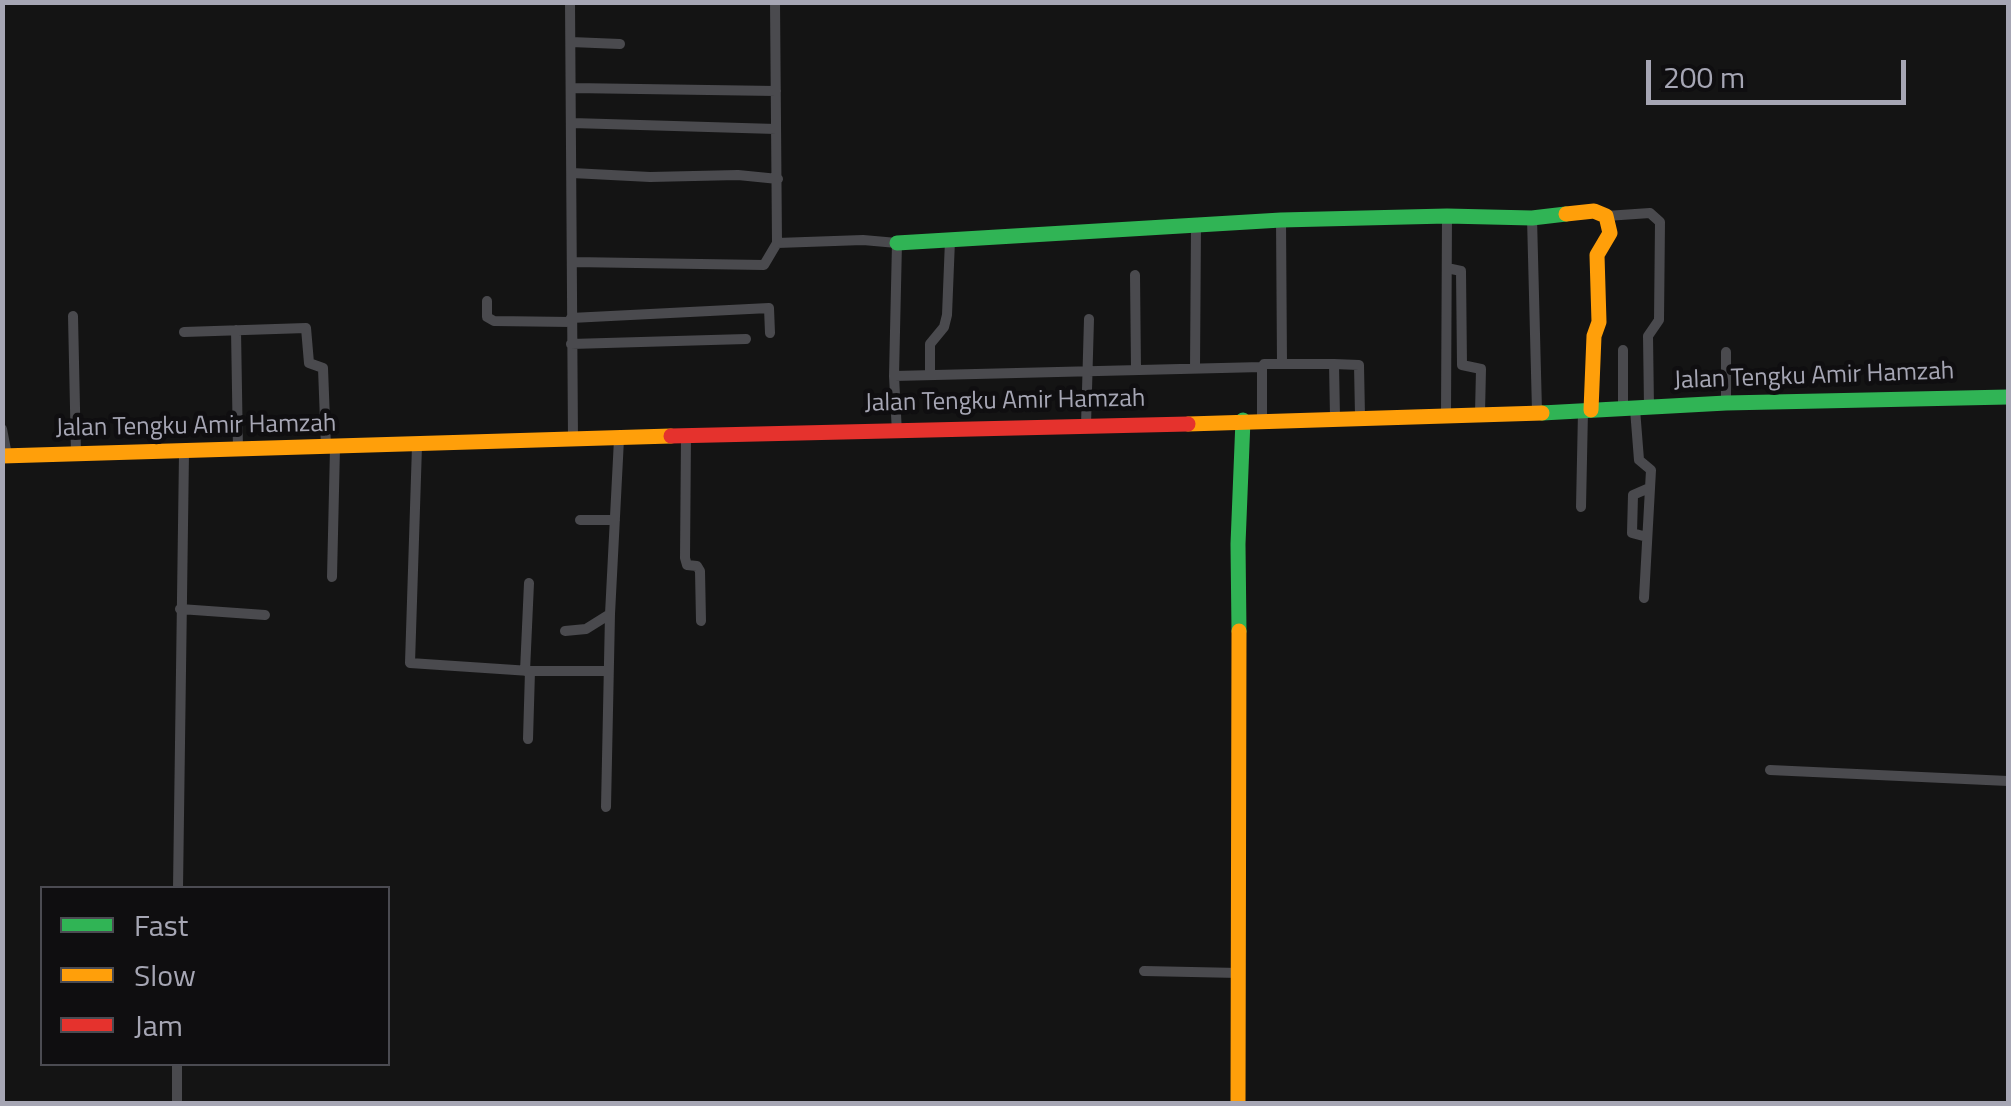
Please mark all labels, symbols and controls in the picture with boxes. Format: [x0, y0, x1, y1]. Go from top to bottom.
scale bar [1651, 40, 1911, 102]
text: 200 m [1663, 54, 1745, 100]
street label: Jalan Tengku Amir Hamzah [1673, 357, 1955, 397]
street label: Jalan Tengku Amir Hamzah [864, 385, 1146, 419]
street label: Jalan Tengku Amir Hamzah [55, 410, 337, 444]
legend [40, 886, 390, 1066]
text: Fast [134, 902, 188, 948]
text: Slow [134, 952, 196, 998]
text: Jam [134, 1002, 183, 1048]

